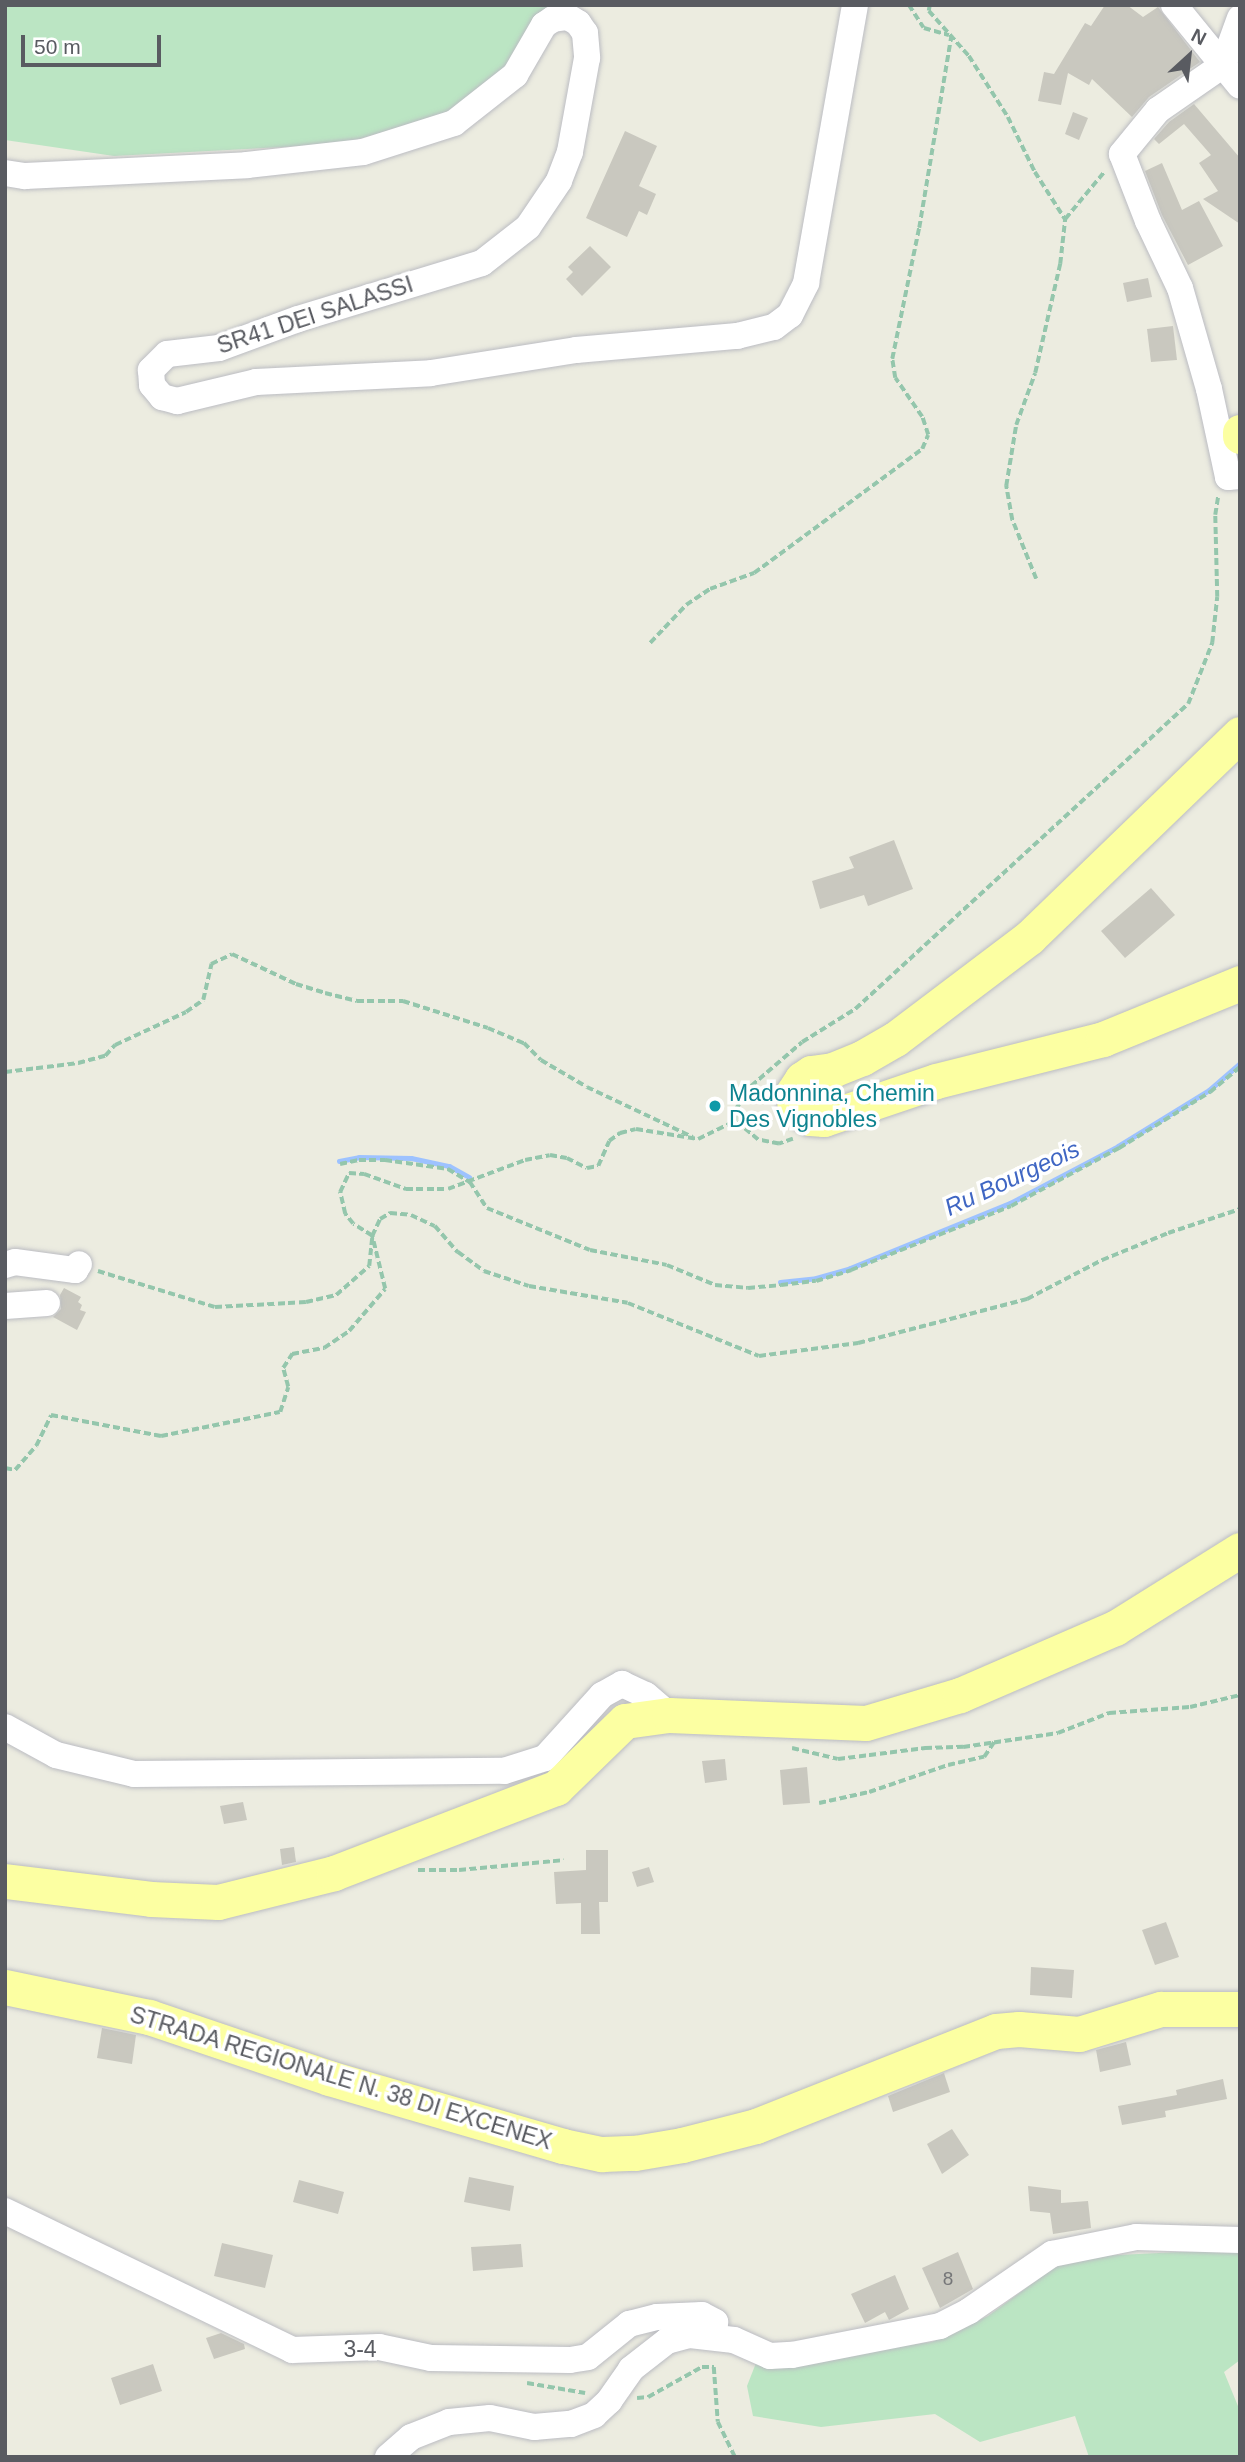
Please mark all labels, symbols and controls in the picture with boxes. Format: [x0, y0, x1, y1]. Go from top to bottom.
scale bar [24, 21, 164, 65]
north arrow [1154, 21, 1224, 91]
text: N [1188, 24, 1210, 49]
text: 50 m [34, 35, 81, 58]
street label: SR41 DEI SALASSI [213, 270, 417, 360]
place label: Madonnina, Chemin Des Vignobles [729, 1079, 935, 1133]
marker: Madonnina, Chemin Des Vignobles [707, 1098, 723, 1114]
water label: Ru Bourgeois [940, 1134, 1084, 1222]
street label: STRADA REGIONALE N. 38 DI EXCENEX [126, 2000, 556, 2156]
house number: 8 [943, 2268, 953, 2290]
street label: 3-4 [343, 2335, 377, 2363]

